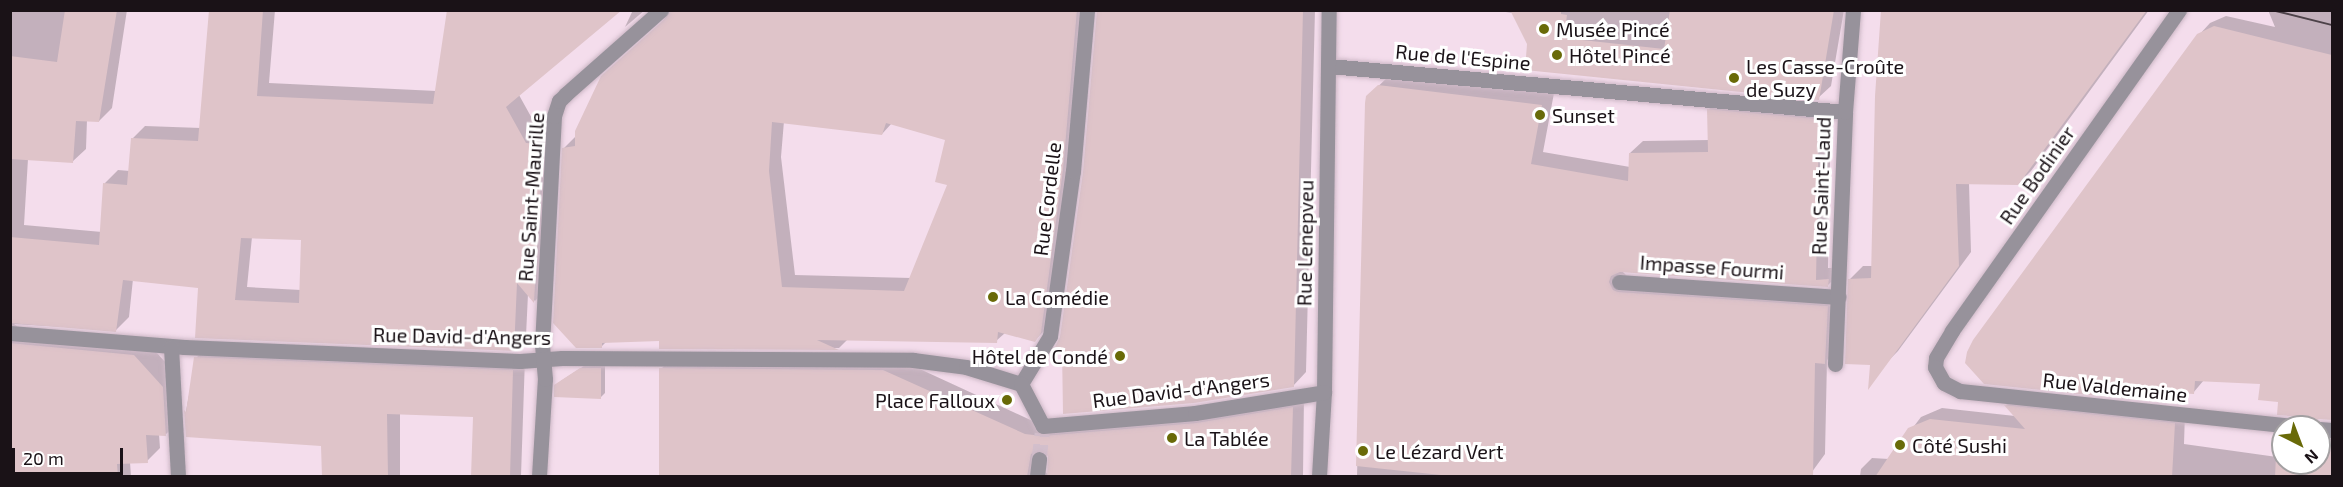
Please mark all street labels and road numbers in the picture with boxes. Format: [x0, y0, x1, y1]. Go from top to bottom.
street label: Rue de l'Espine [1394, 39, 1532, 75]
street label: Rue Saint-Maurille [513, 111, 549, 283]
street label: Rue Saint-Laud [1807, 116, 1835, 256]
street label: Rue Bodinier [1994, 121, 2080, 229]
street label: Rue Cordelle [1028, 141, 1066, 257]
street label: Rue Lenepveu [1292, 180, 1318, 306]
street label: Impasse Fourmi [1639, 250, 1785, 284]
street label: Rue David-d'Angers [373, 322, 551, 350]
street label: Rue David-d'Angers [1091, 367, 1271, 413]
street label: Rue Valdemaine [2041, 367, 2189, 407]

